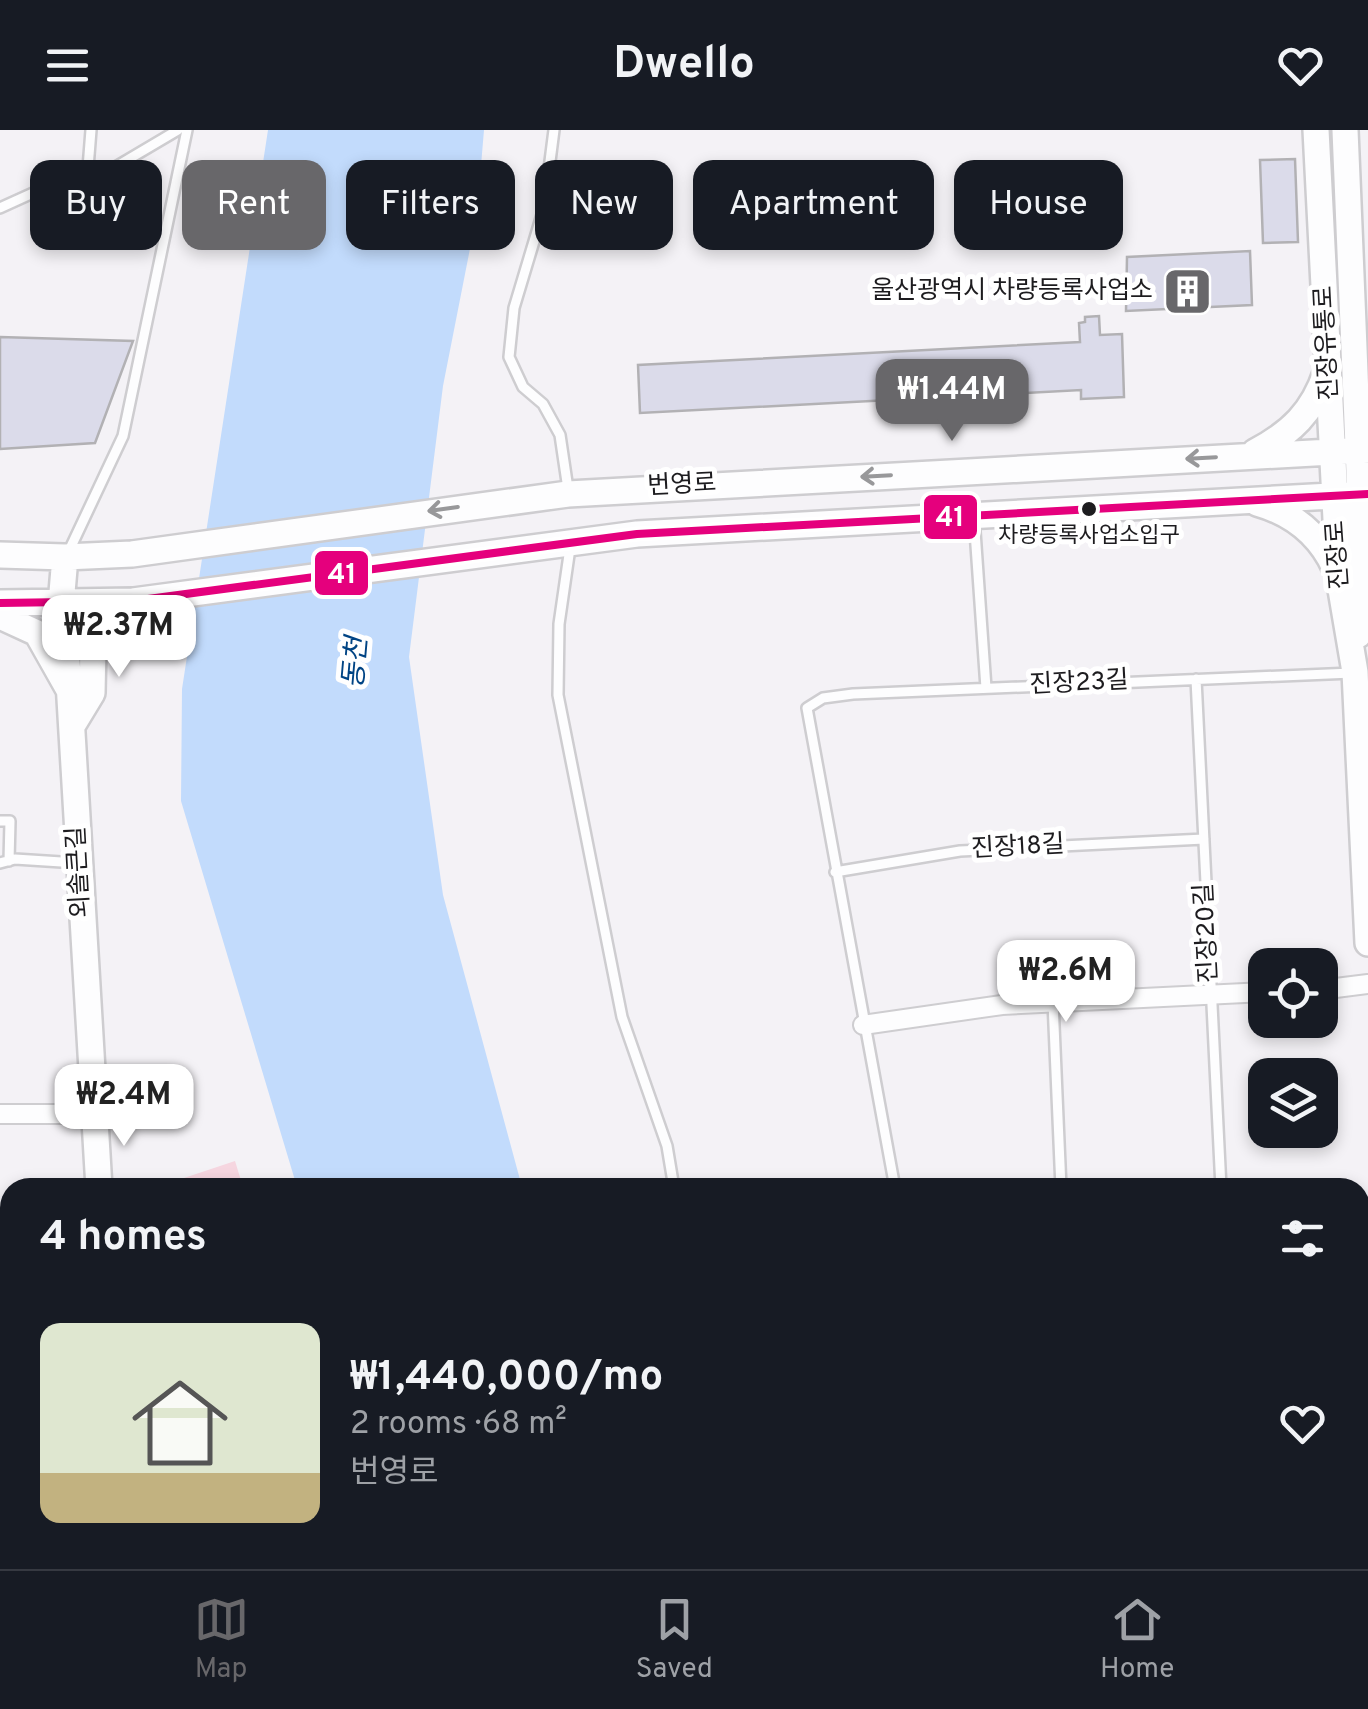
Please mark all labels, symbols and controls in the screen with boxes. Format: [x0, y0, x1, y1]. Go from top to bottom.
text: Dwello [613, 37, 755, 94]
icon: menu [40, 38, 95, 93]
icon: heart [1273, 38, 1328, 93]
chip: Buy [30, 160, 162, 250]
chip: Rent [182, 160, 326, 250]
chip: Filters [346, 160, 515, 250]
chip: New [535, 160, 673, 250]
chip: Apartment [693, 160, 934, 250]
chip: House [954, 160, 1123, 250]
building icon: 울산광역시 차량등록사업소 [1162, 266, 1214, 318]
place label: 울산광역시 차량등록사업소 [871, 276, 1153, 308]
street label: 진장유통로 [1309, 285, 1347, 401]
pin: ₩1.44M [871, 359, 1033, 444]
text: ₩1.44M [898, 371, 1006, 411]
one-way arrow [1185, 449, 1217, 468]
one-way arrow [861, 467, 893, 486]
street label: 번영로 [647, 468, 717, 504]
line badge: 41 [922, 493, 979, 541]
marker: 차량등록사업소입구 [1079, 499, 1099, 519]
one-way arrow [428, 500, 460, 518]
text: 41 [935, 501, 965, 537]
street label: 진장로 [1321, 519, 1357, 591]
place label: 차량등록사업소입구 [998, 523, 1180, 550]
line badge: 41 [313, 549, 370, 597]
text: 41 [327, 558, 357, 594]
pin: ₩2.37M [38, 595, 200, 680]
text: ₩2.37M [64, 607, 174, 647]
water label: 동천 [337, 633, 377, 690]
street label: 진장23길 [1029, 665, 1129, 703]
street label: 외솔큰길 [62, 825, 98, 919]
street label: 진장18길 [970, 830, 1066, 866]
street label: 진장20길 [1189, 882, 1227, 984]
pin: ₩2.6M [996, 940, 1136, 1025]
map controls [1248, 948, 1338, 1148]
button: locate [1248, 948, 1338, 1038]
text: ₩2.6M [1019, 952, 1113, 992]
button: layers [1248, 1058, 1338, 1148]
pin: ₩2.4M [54, 1064, 194, 1149]
text: ₩2.4M [77, 1076, 171, 1116]
icon: filters [1275, 1211, 1330, 1266]
text: 4 homes [40, 1212, 207, 1265]
text: ₩1,440,000/mo [350, 1352, 663, 1405]
icon: home [120, 1363, 240, 1483]
icon: heart [1275, 1396, 1330, 1451]
text: 2 rooms · 68 m² [350, 1405, 567, 1445]
text: 번영로 [350, 1454, 438, 1494]
tab: Map [194, 1592, 249, 1688]
tab: Saved [636, 1592, 713, 1688]
tab: Home [1100, 1592, 1174, 1688]

